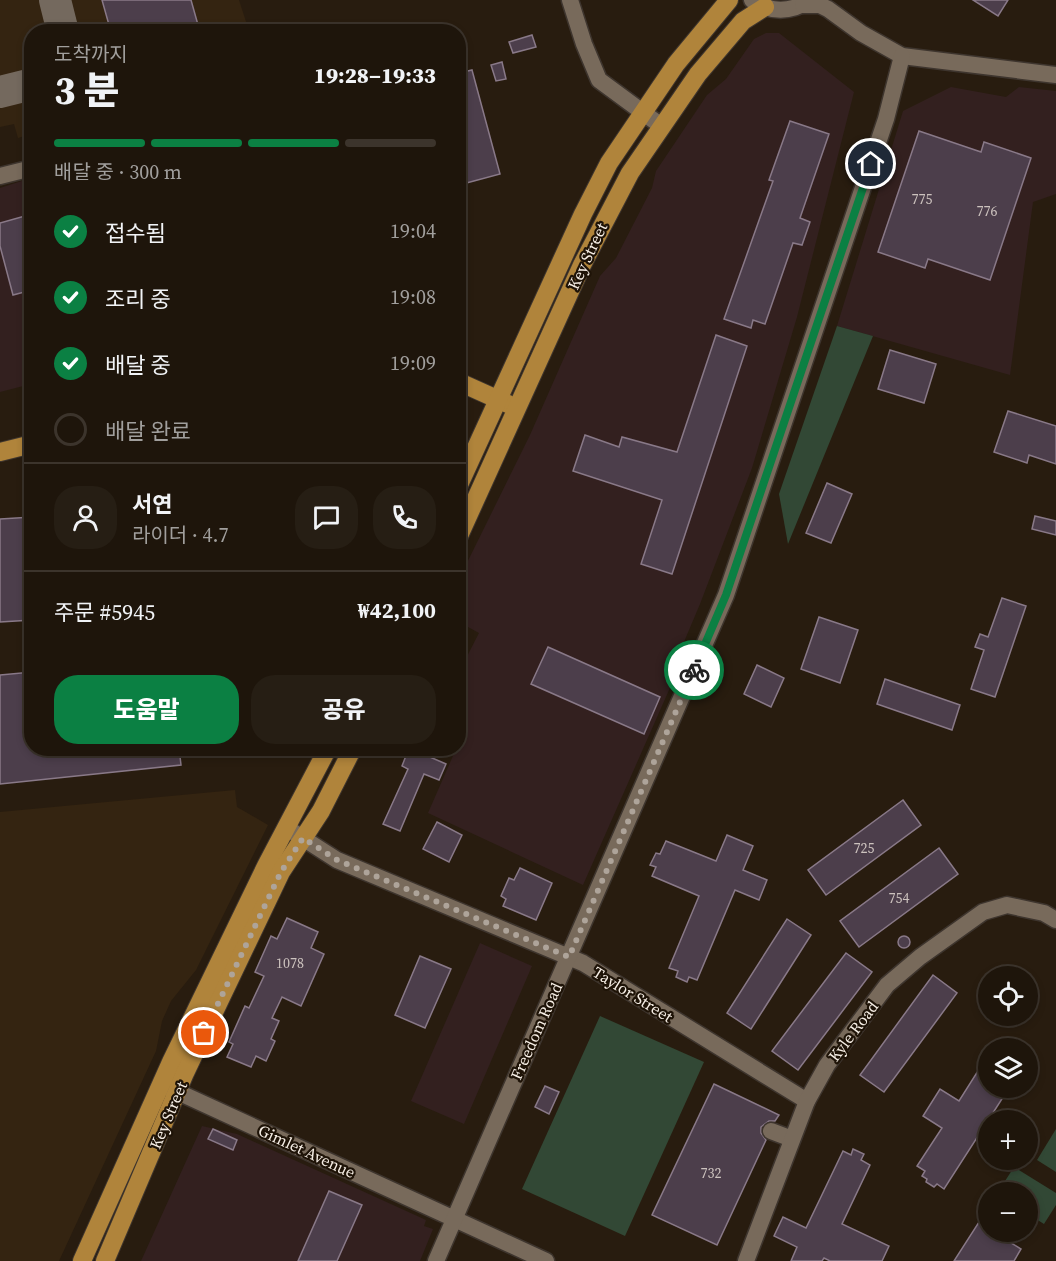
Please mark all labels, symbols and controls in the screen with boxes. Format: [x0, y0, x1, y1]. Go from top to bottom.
text: 도착까지 [54, 40, 128, 68]
text: 19:28–19:33 [314, 60, 436, 90]
text: 3 분 [54, 64, 120, 117]
pin [845, 138, 896, 189]
icon: home [854, 147, 887, 180]
text: 배달 중 · 300 m [54, 158, 182, 186]
house number: 775 [912, 189, 933, 209]
house number: 776 [977, 201, 998, 221]
icon: check [54, 215, 87, 248]
text: 19:04 [390, 217, 436, 245]
text: 접수됨 [105, 218, 166, 248]
street label: Key Street [562, 218, 612, 293]
icon: check [54, 281, 87, 314]
text: 19:08 [390, 283, 436, 311]
text: 조리 중 [105, 284, 171, 314]
icon: check [54, 347, 87, 380]
text: 19:09 [390, 349, 436, 377]
text: 배달 중 [105, 350, 171, 380]
text: 배달 완료 [105, 416, 191, 446]
button: person [54, 486, 117, 549]
button: chat [295, 486, 358, 549]
button: phone [373, 486, 436, 549]
text: 서연 [132, 489, 172, 519]
text: 라이더 · 4.7 [132, 521, 229, 549]
text: ₩42,100 [358, 595, 436, 625]
text: 주문 #5945 [54, 597, 155, 627]
courier [664, 640, 724, 700]
icon: bike [678, 654, 711, 687]
button: 도움말 [54, 675, 239, 744]
button: 공유 [251, 675, 436, 744]
house number: 725 [854, 838, 875, 858]
house number: 754 [889, 888, 910, 908]
house number: 1078 [276, 953, 304, 973]
street label: Taylor Street [589, 961, 678, 1028]
map controls [978, 966, 1038, 1242]
button: locate [978, 966, 1038, 1026]
street label: Freedom Road [505, 979, 567, 1083]
street label: Kyle Road [823, 996, 883, 1066]
pin [178, 1007, 229, 1058]
icon: bag [187, 1016, 220, 1049]
button: layers [978, 1038, 1038, 1098]
street label: Key Street [144, 1077, 192, 1152]
button: + [978, 1110, 1038, 1170]
street label: Gimlet Avenue [255, 1119, 359, 1183]
house number: 732 [701, 1163, 722, 1183]
button: − [978, 1182, 1038, 1242]

